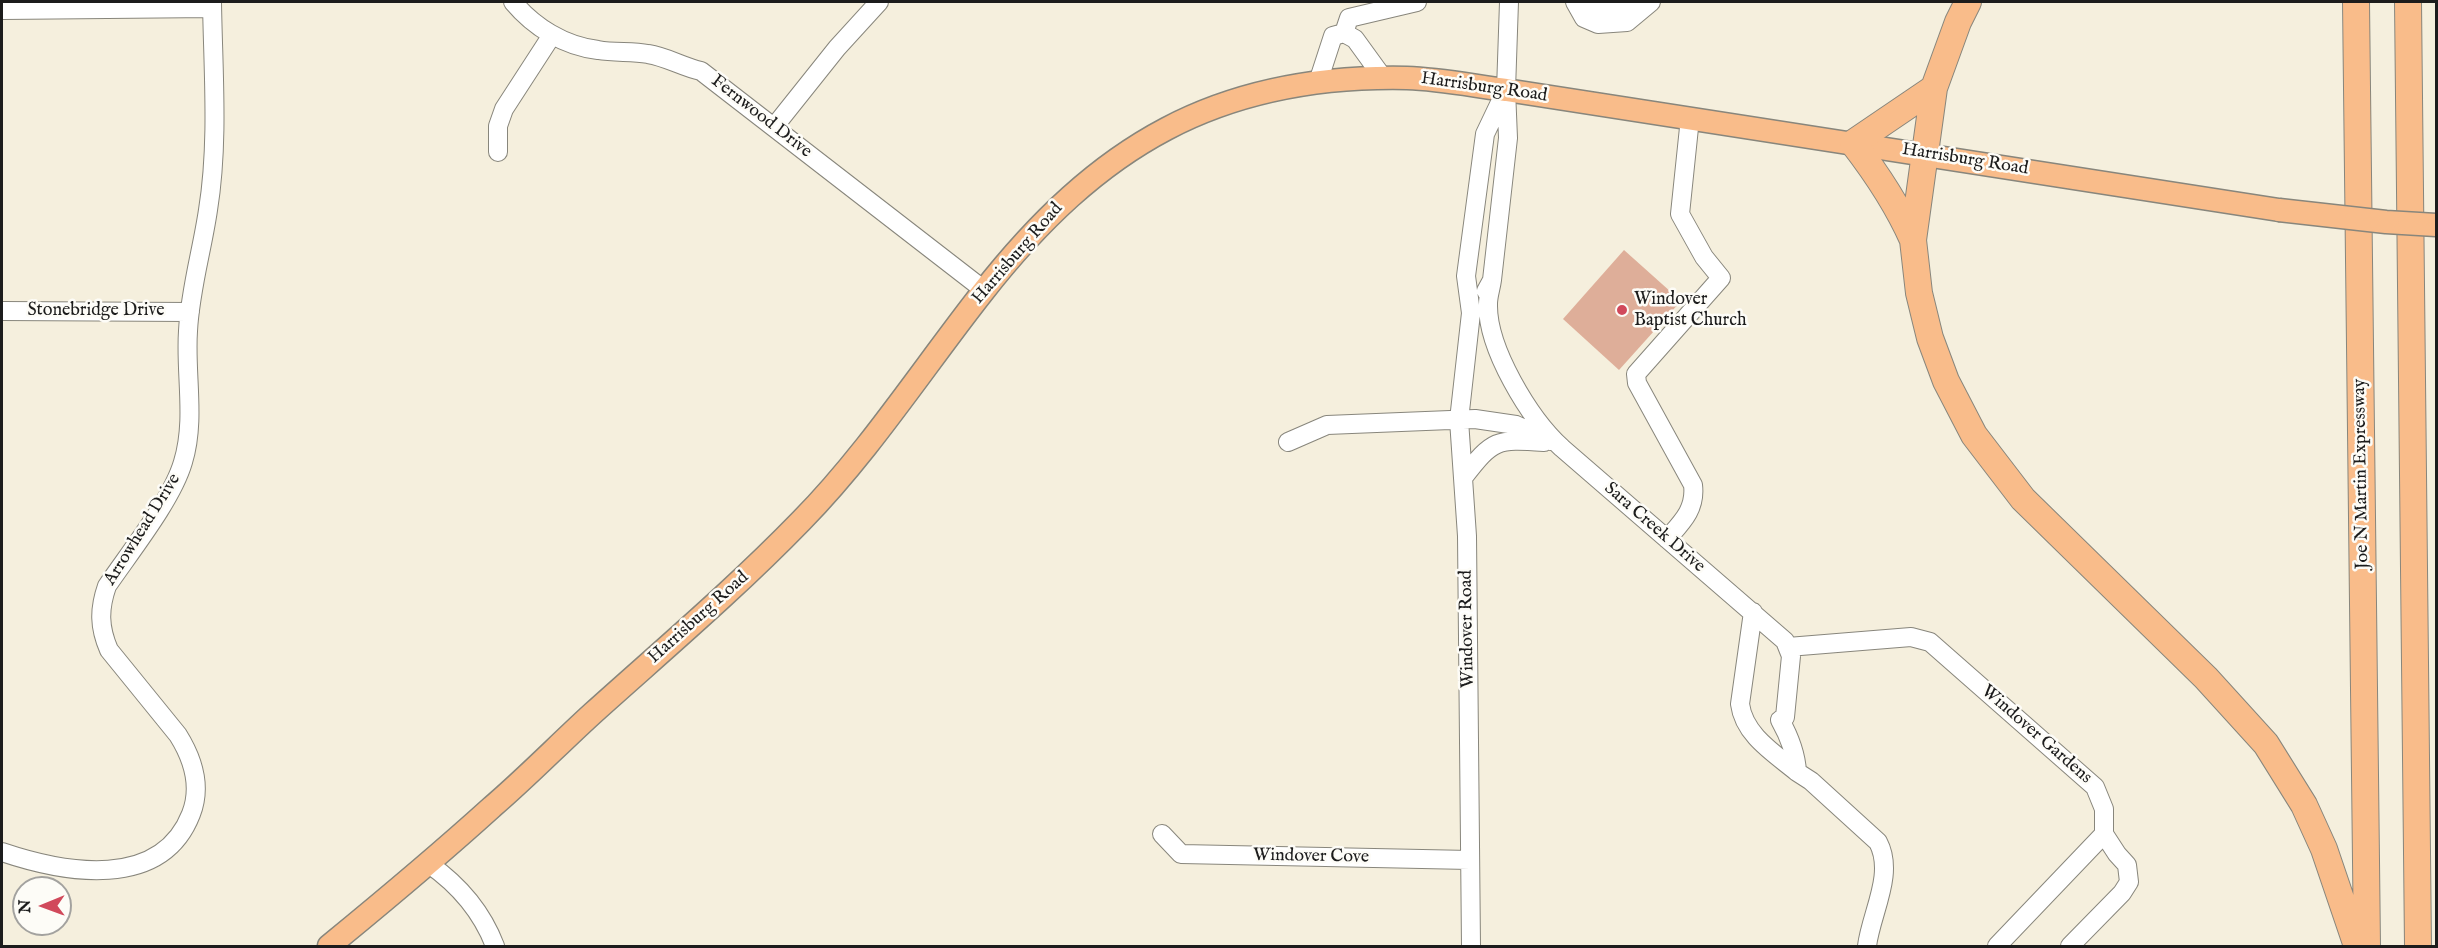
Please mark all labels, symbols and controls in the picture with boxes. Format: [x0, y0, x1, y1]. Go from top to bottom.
street label: Harrisburg Road [1419, 68, 1549, 108]
street label: Fernwood Drive [706, 71, 816, 163]
street label: Harrisburg Road [1900, 139, 2030, 181]
street label: Harrisburg Road [968, 199, 1068, 309]
place label: Windover Baptist Church [1634, 289, 1746, 332]
street label: Stonebridge Drive [27, 300, 165, 322]
marker: Windover Baptist Church [1615, 303, 1629, 317]
street label: Joe N Martin Expressway [2350, 378, 2374, 570]
street label: Arrowhead Drive [100, 470, 186, 590]
street label: Sara Creek Drive [1599, 478, 1709, 578]
street label: Harrisburg Road [644, 567, 754, 669]
street label: Windover Road [1456, 570, 1480, 688]
street label: Windover Gardens [1976, 681, 2096, 789]
street label: Windover Cove [1253, 845, 1369, 869]
north arrow [12, 876, 72, 936]
text: N [16, 899, 36, 913]

